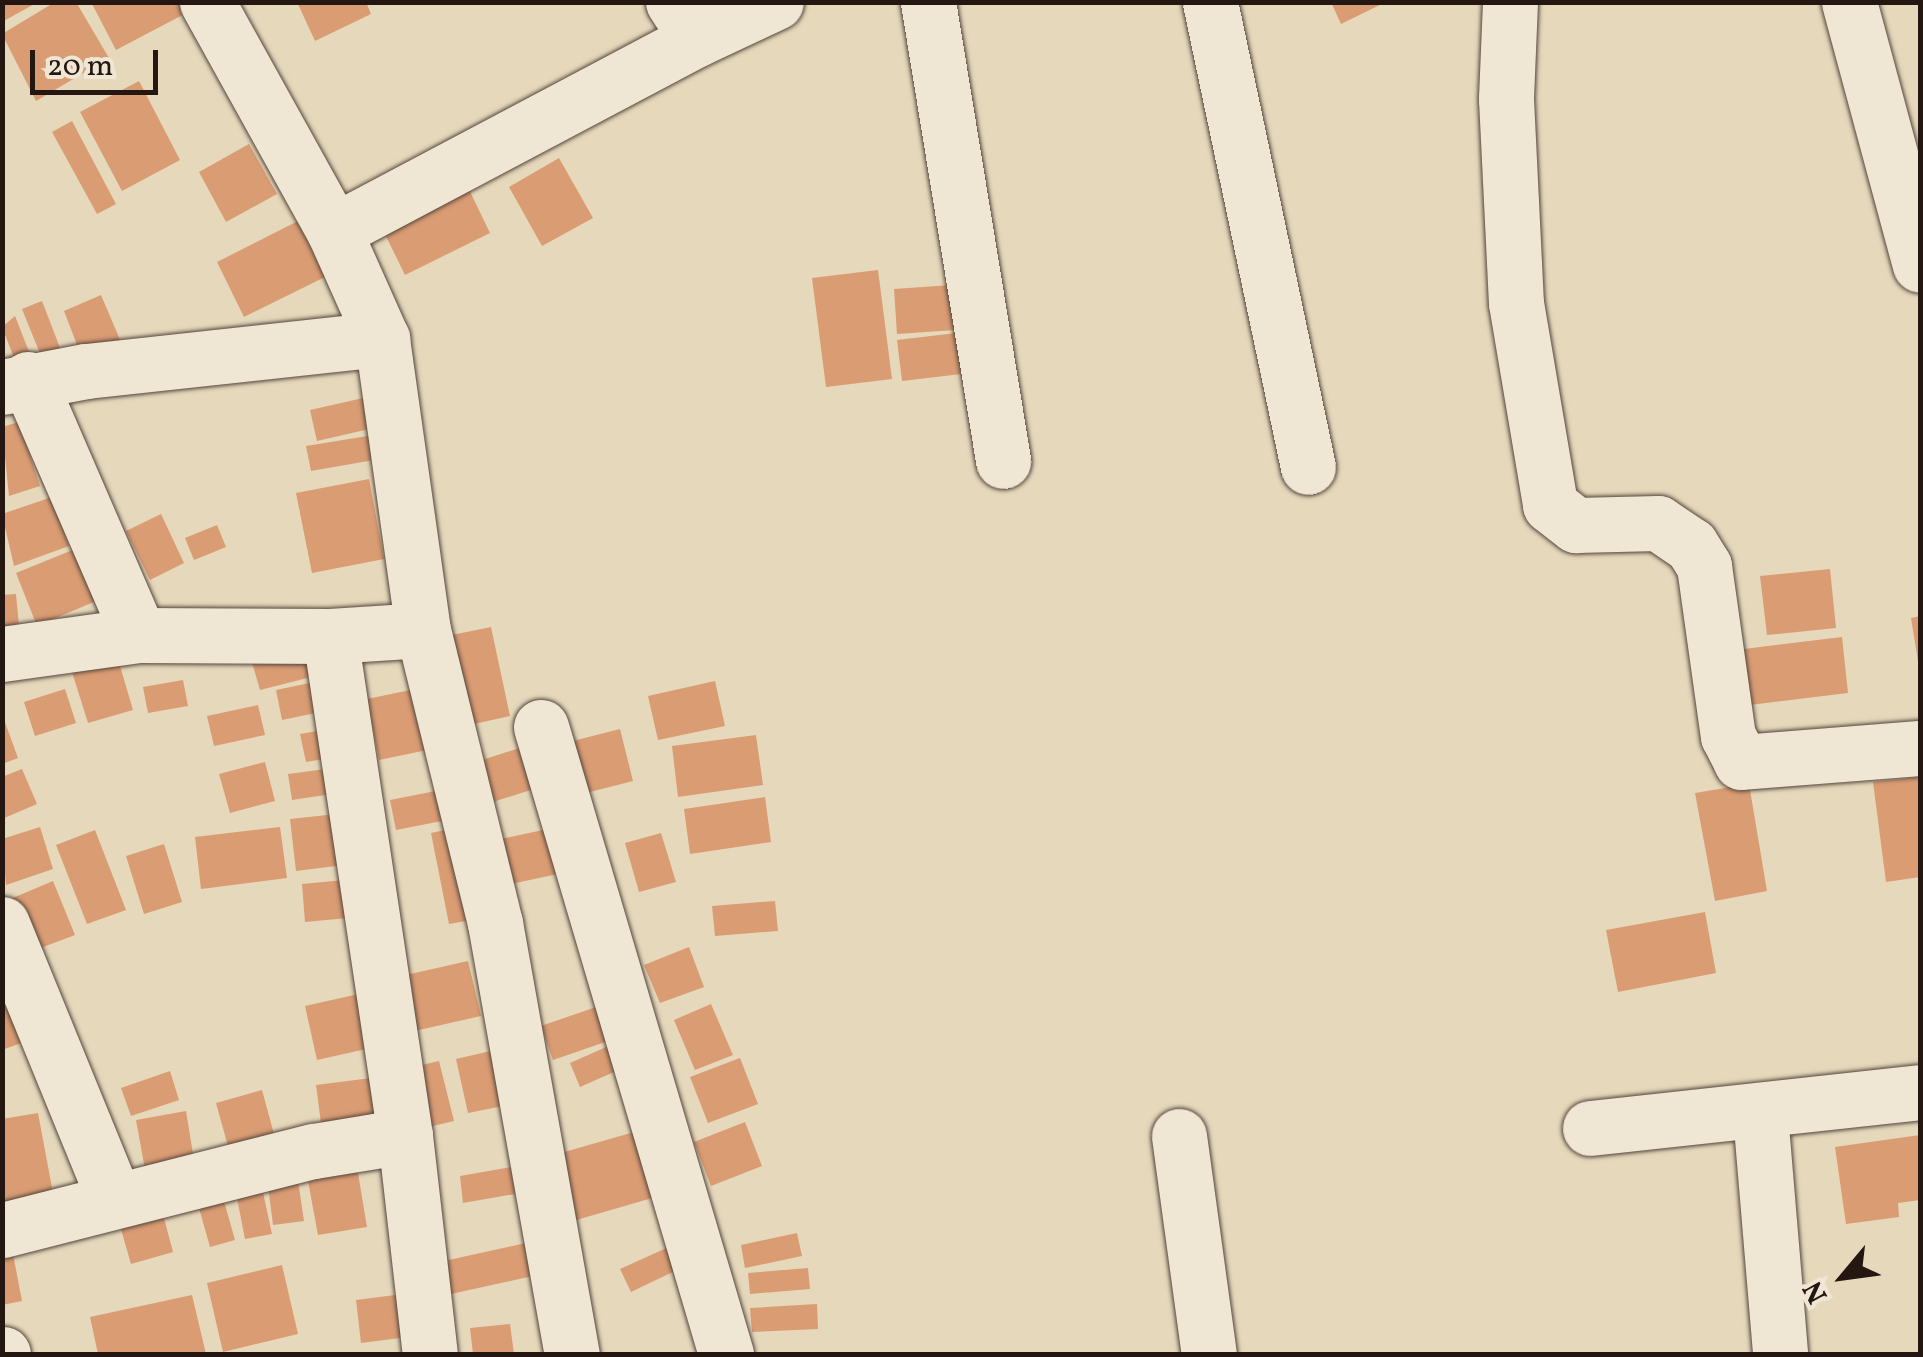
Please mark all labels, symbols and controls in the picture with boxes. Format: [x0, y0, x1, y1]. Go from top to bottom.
scale bar [35, 30, 162, 92]
text: 20 m [47, 46, 113, 88]
north arrow [1793, 1227, 1893, 1327]
text: N [1794, 1273, 1838, 1310]

